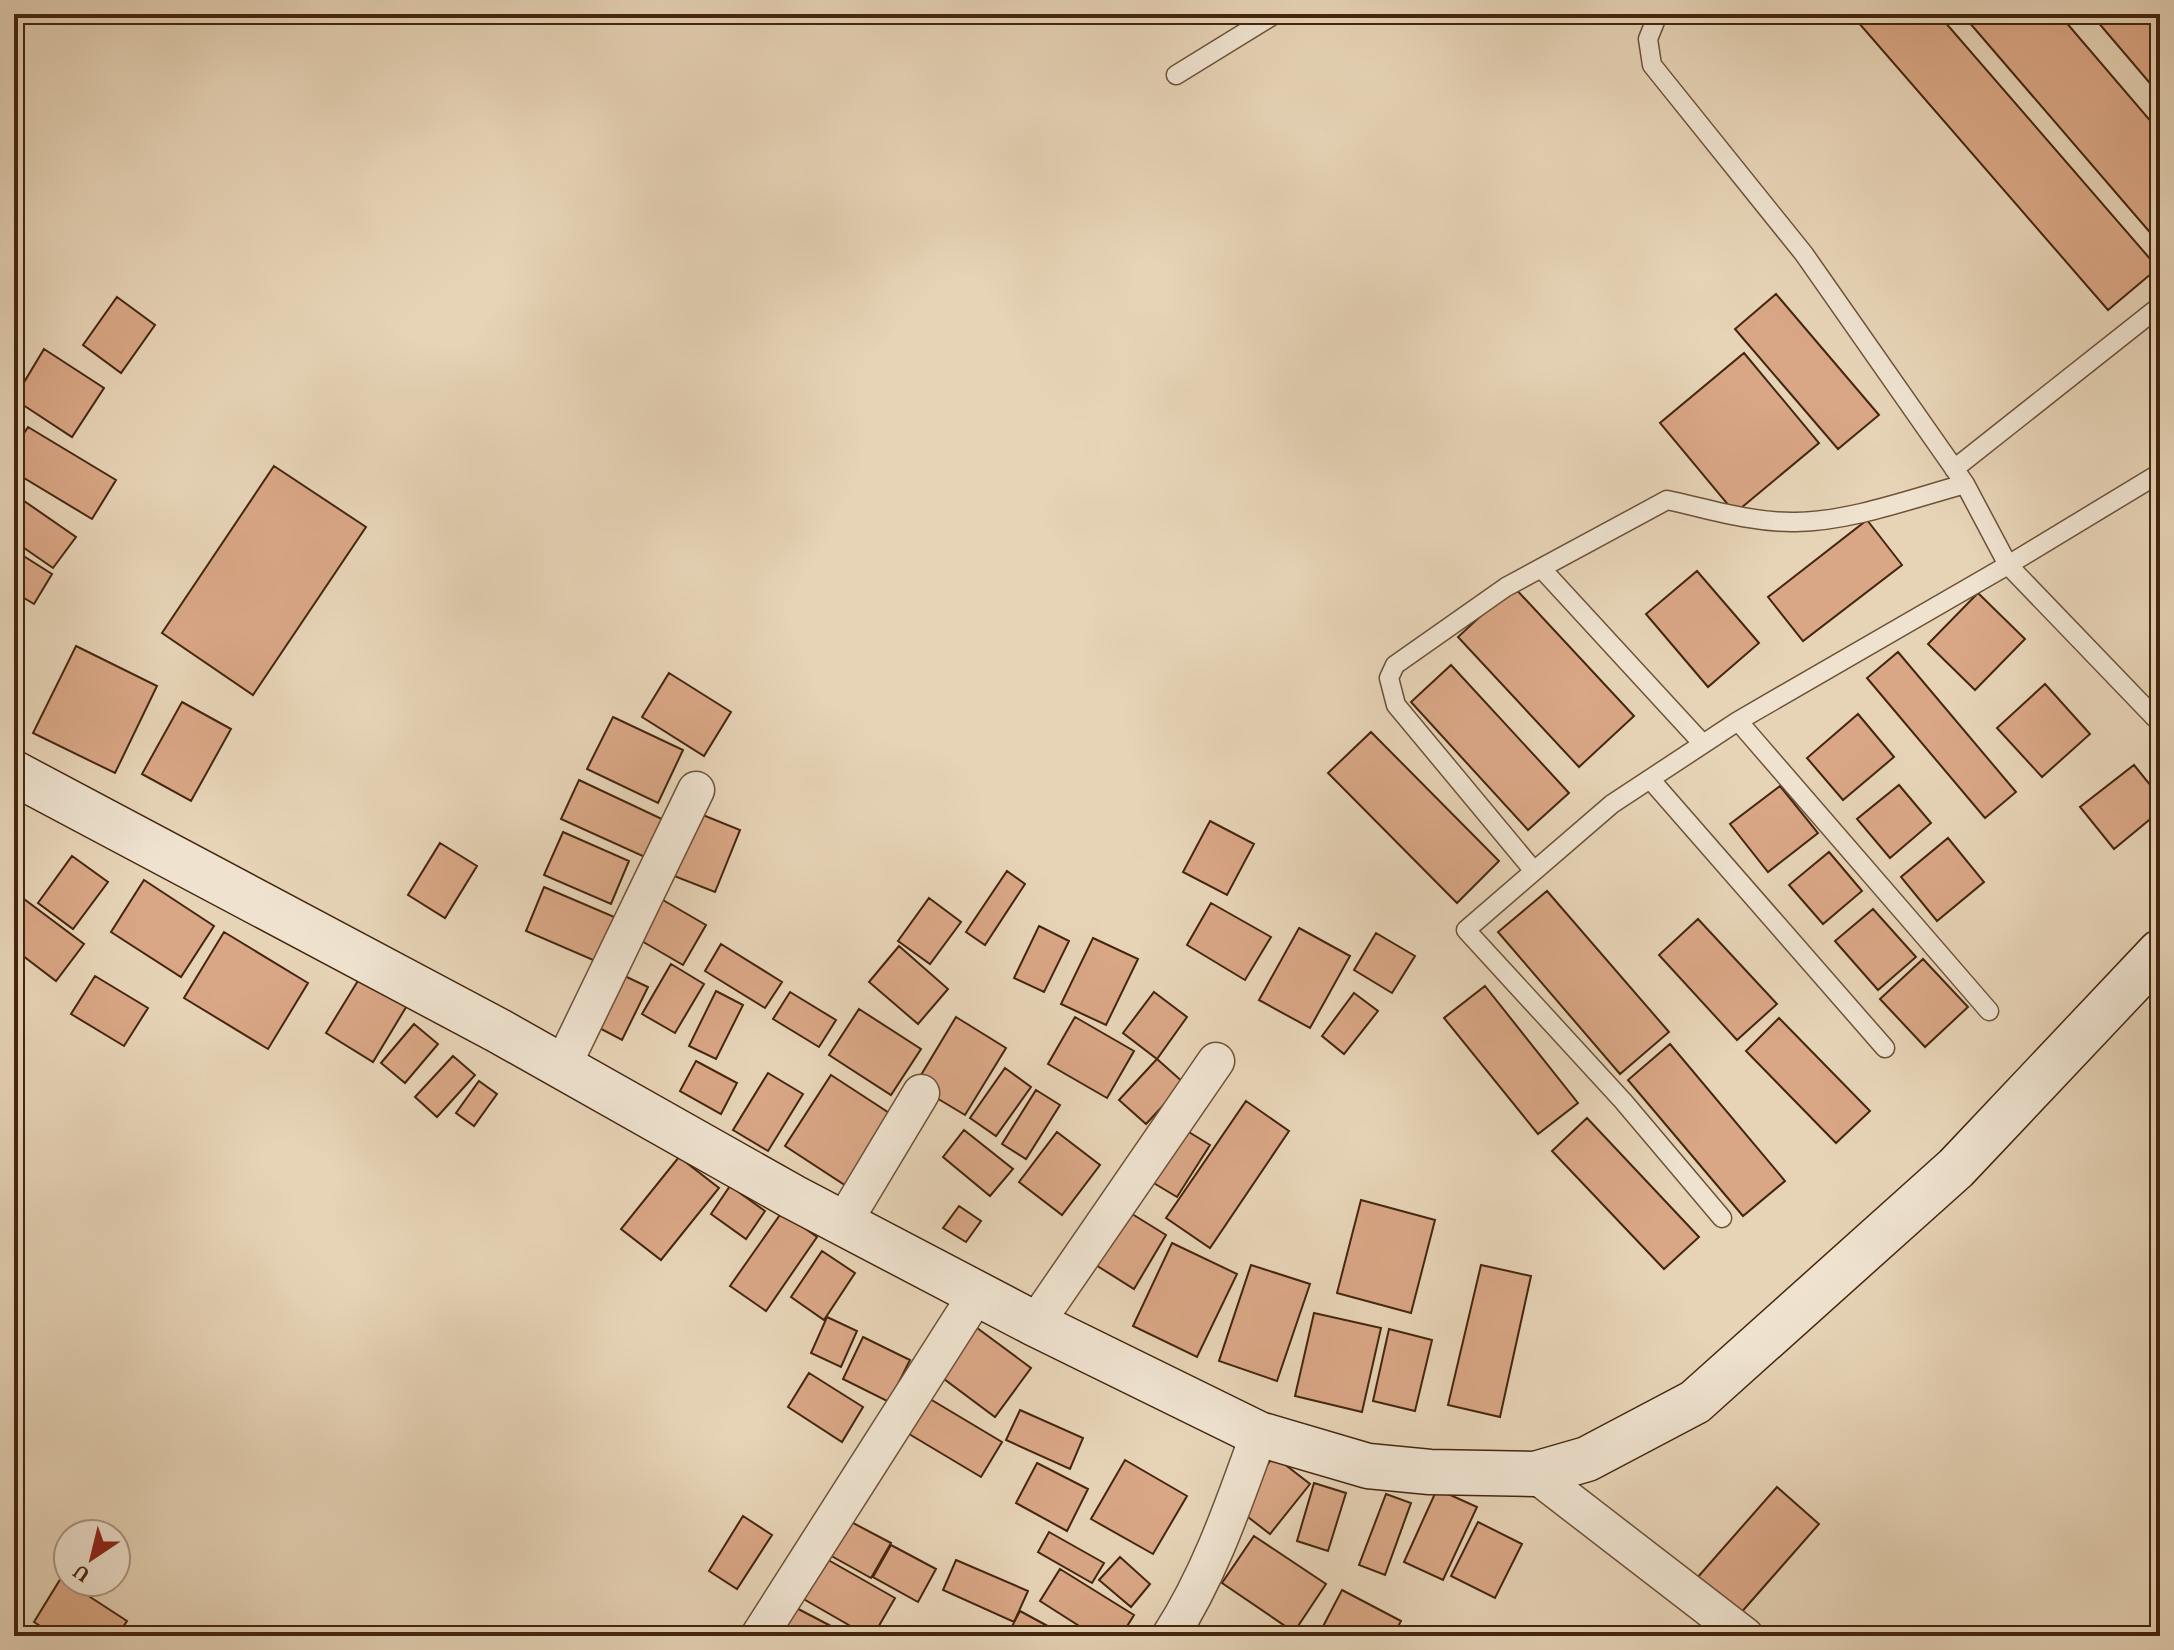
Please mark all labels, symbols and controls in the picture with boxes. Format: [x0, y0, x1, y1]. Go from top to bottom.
north arrow [52, 1518, 132, 1598]
text: U [65, 1557, 96, 1592]

